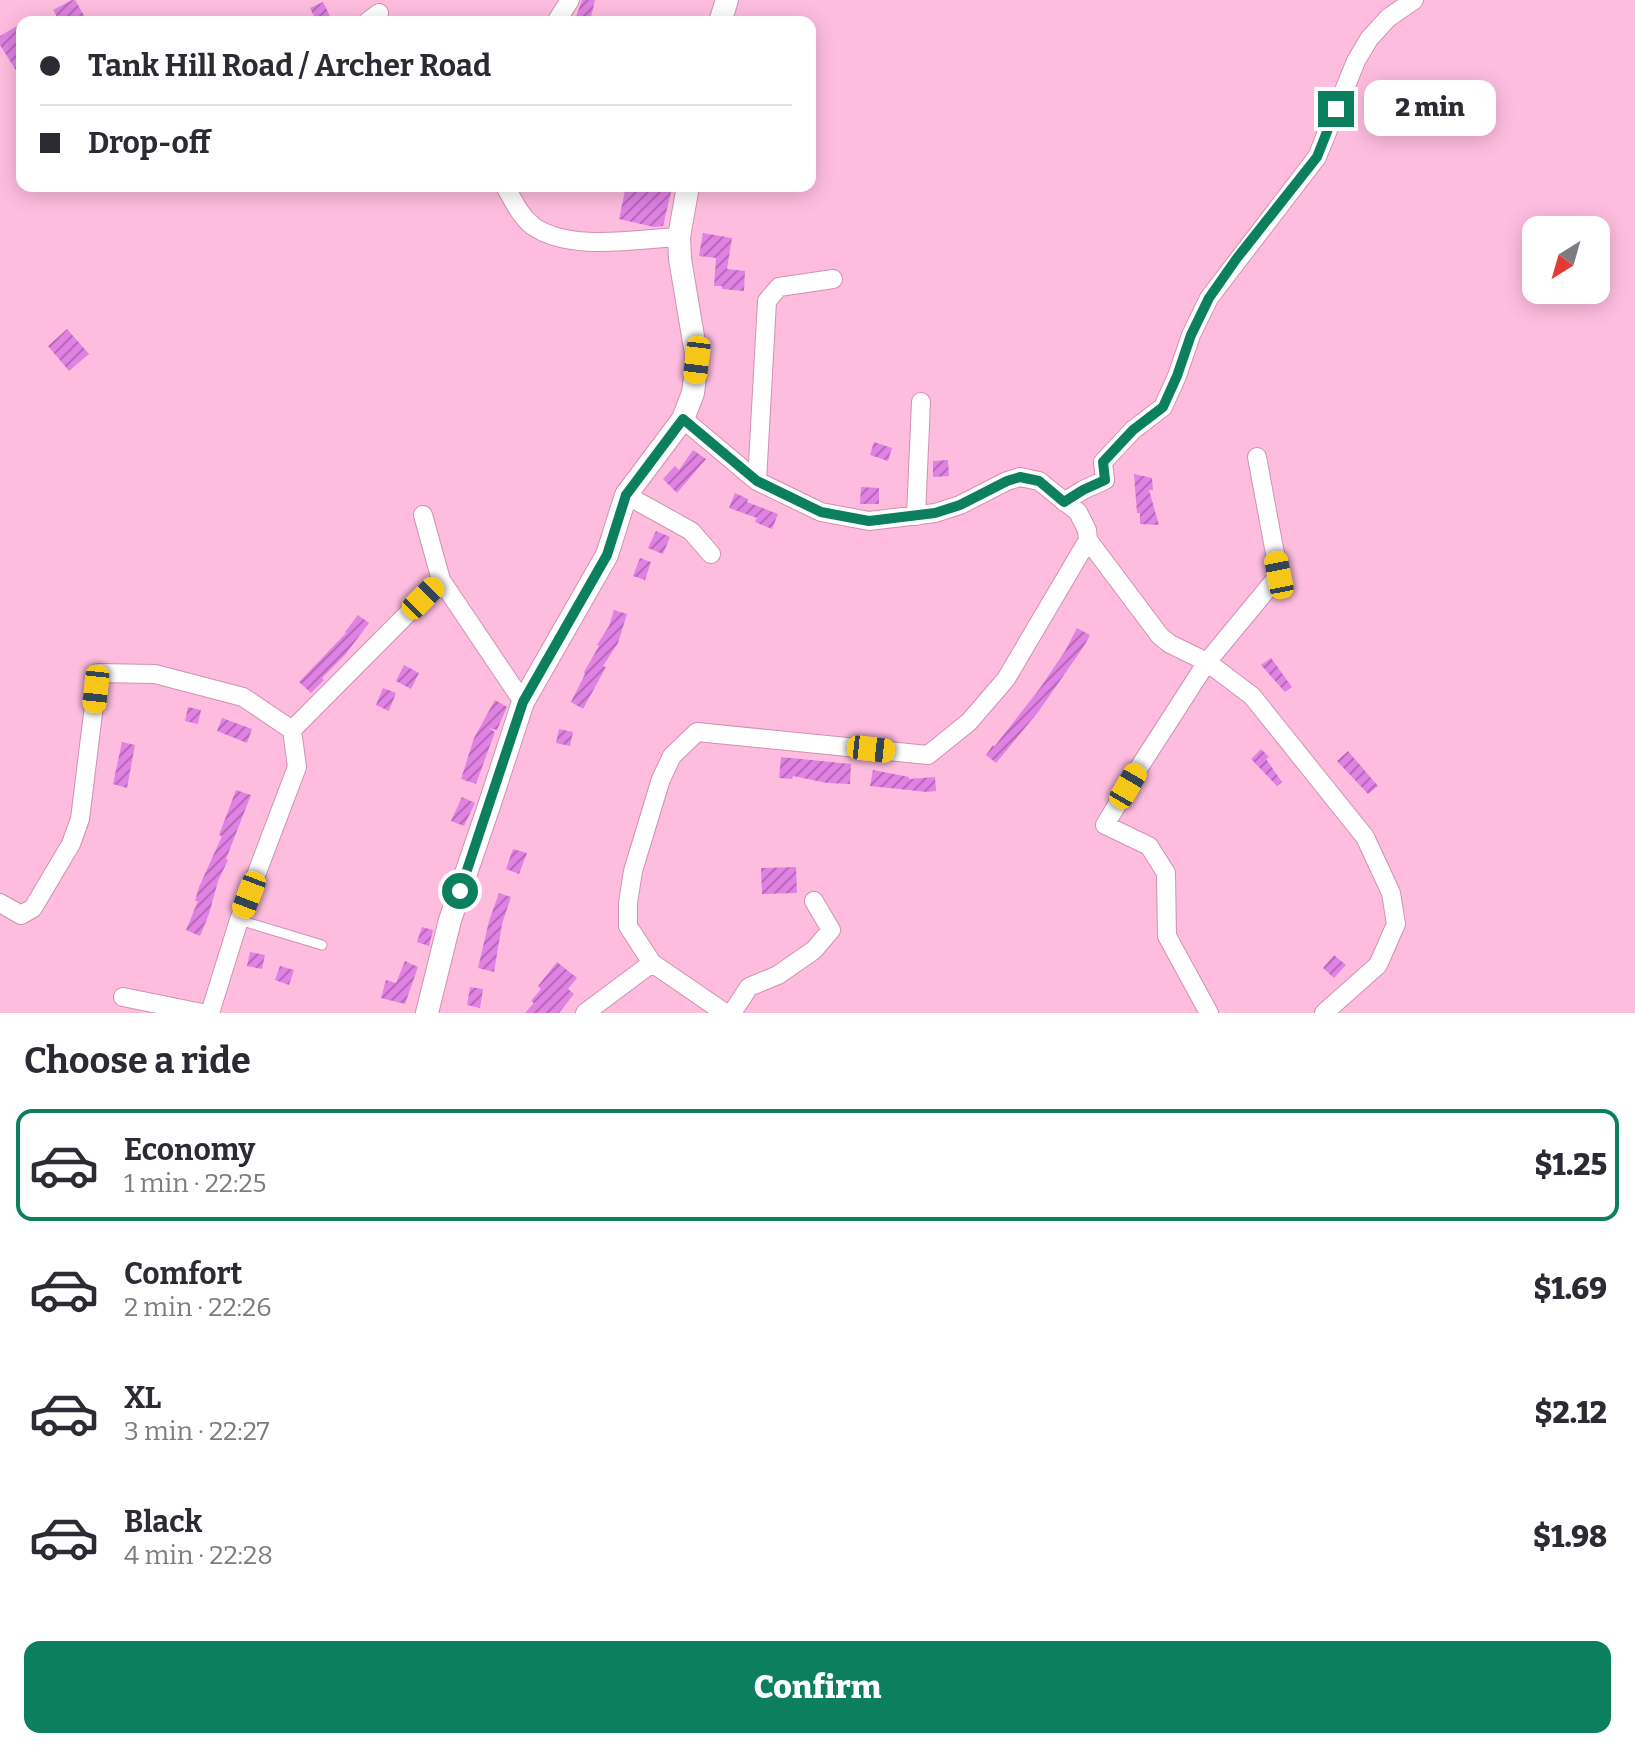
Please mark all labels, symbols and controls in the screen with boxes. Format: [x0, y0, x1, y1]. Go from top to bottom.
text: Tank Hill Road / Archer Road [88, 48, 491, 84]
callout: 2 min [1364, 81, 1496, 137]
route end [1318, 91, 1354, 127]
text: 2 min [1395, 92, 1465, 123]
text: Drop-off [88, 125, 210, 161]
north arrow [1522, 216, 1610, 304]
map controls [1522, 216, 1610, 304]
car [682, 335, 712, 385]
car [1263, 549, 1295, 601]
car [398, 573, 448, 623]
car [82, 664, 110, 714]
car [846, 735, 896, 763]
car [1106, 759, 1150, 813]
car [229, 868, 269, 922]
route start [442, 873, 478, 909]
text: Choose a ride [24, 1039, 251, 1083]
icon: car [28, 1129, 100, 1201]
text: Economy [124, 1132, 255, 1168]
text: $1.25 [1534, 1147, 1607, 1183]
text: 1 min · 22:25 [124, 1168, 266, 1199]
icon: car [28, 1253, 100, 1325]
text: Comfort [124, 1256, 242, 1292]
text: $1.69 [1533, 1271, 1607, 1307]
text: 2 min · 22:26 [124, 1292, 271, 1323]
icon: car [28, 1377, 100, 1449]
text: XL [124, 1380, 161, 1416]
text: $2.12 [1535, 1395, 1607, 1431]
text: 3 min · 22:27 [124, 1416, 270, 1447]
icon: car [28, 1501, 100, 1573]
text: Black [124, 1504, 202, 1540]
text: $1.98 [1533, 1519, 1607, 1555]
text: 4 min · 22:28 [124, 1540, 273, 1571]
button: Confirm [24, 1641, 1611, 1733]

